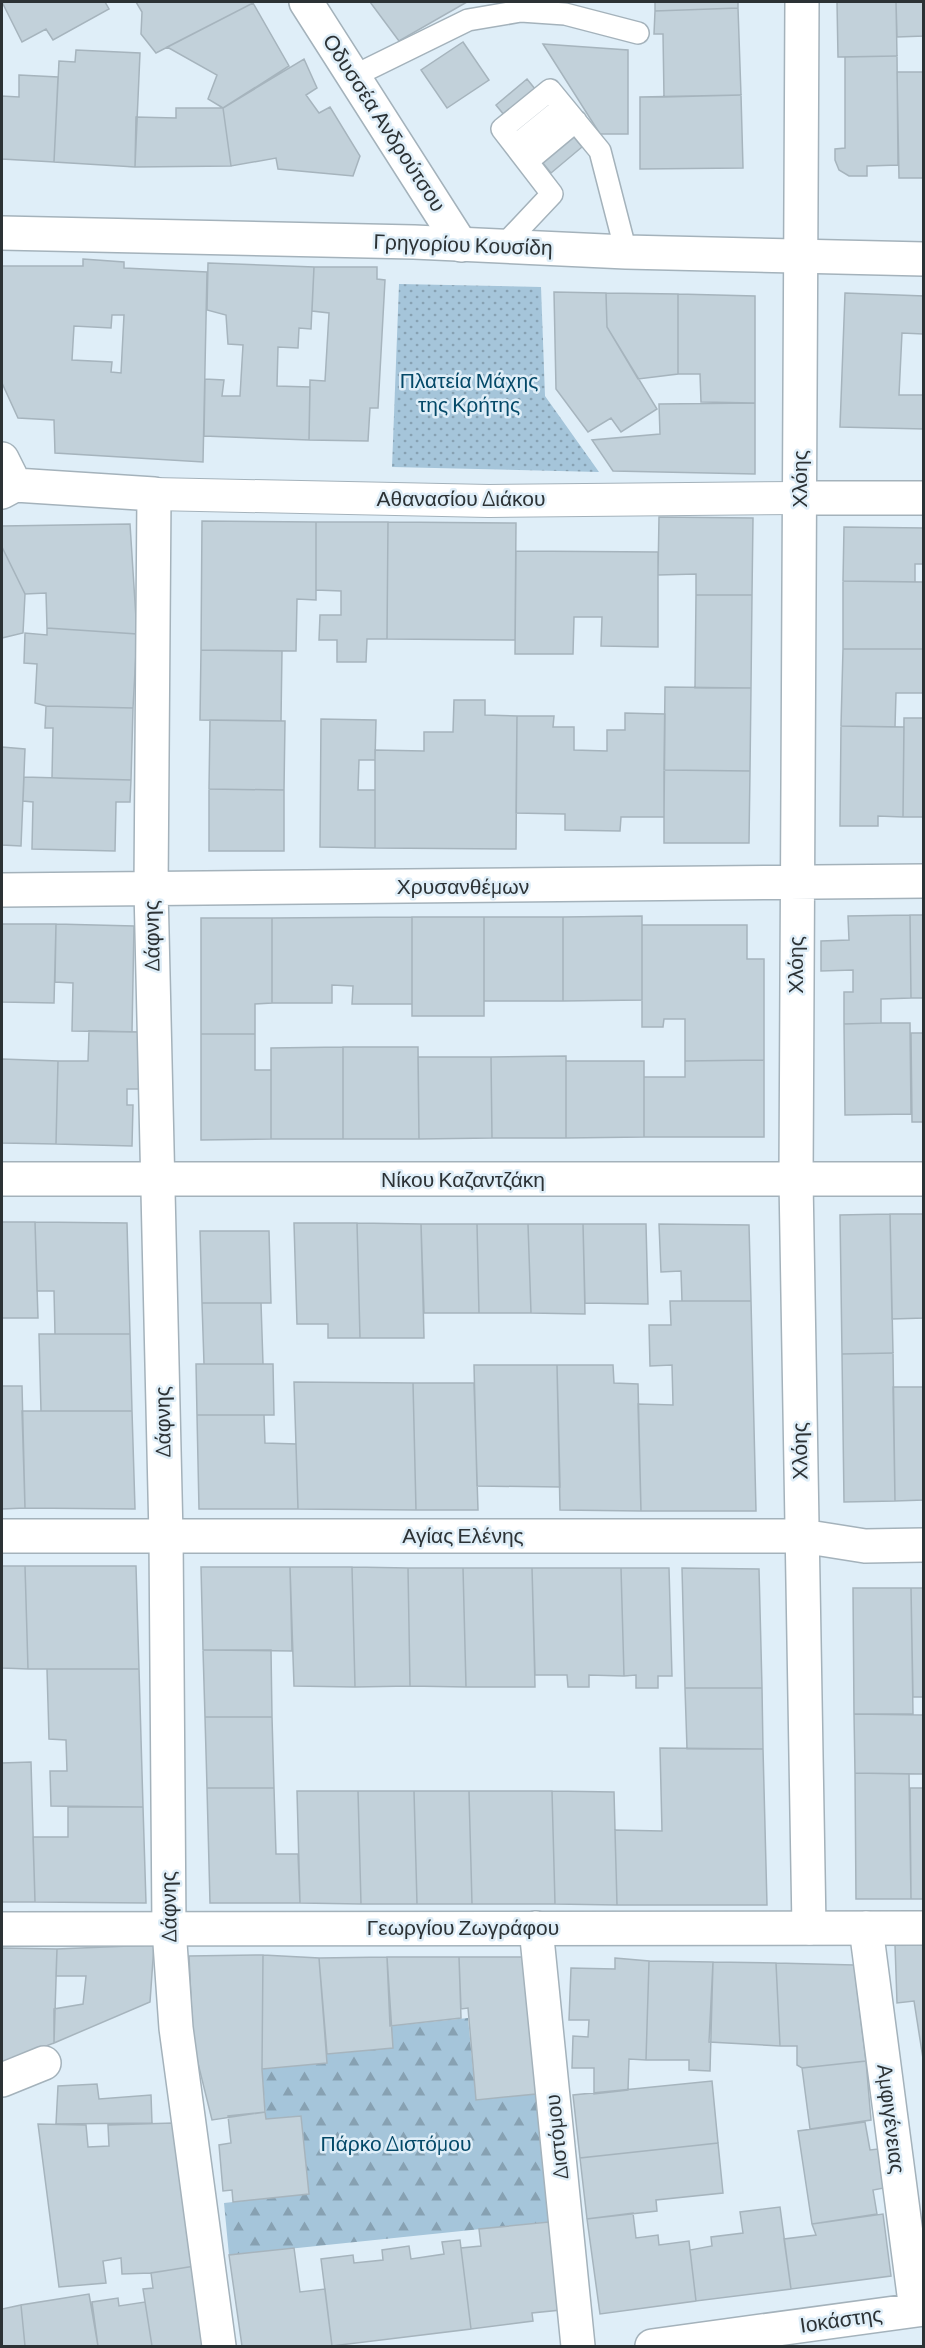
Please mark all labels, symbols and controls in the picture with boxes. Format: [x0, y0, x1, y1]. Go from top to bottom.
street label: Οδυσσέα Ανδρούτσου [319, 29, 452, 215]
street label: Γρηγορίου Κουσίδη [373, 228, 553, 259]
park label: Πλατεία Μάχης της Κρήτης [400, 367, 538, 416]
street label: Χλόης [786, 450, 811, 508]
street label: Αθανασίου Διάκου [376, 485, 546, 510]
street label: Χρυσανθέμων [397, 873, 529, 898]
street label: Δάφνης [137, 900, 164, 972]
street label: Χλόης [782, 936, 807, 994]
street label: Νίκου Καζαντζάκη [381, 1166, 545, 1191]
street label: Δάφνης [148, 1386, 175, 1458]
street label: Χλόης [785, 1422, 812, 1480]
street label: Αγίας Ελένης [402, 1522, 524, 1547]
street label: Δάφνης [154, 1871, 181, 1943]
street label: Γεωργίου Ζωγράφου [367, 1914, 559, 1939]
street label: Αμφιγένειας [873, 2063, 912, 2175]
street label: Διστόμου [539, 2093, 572, 2181]
park label: Πάρκο Διστόμου [320, 2130, 472, 2155]
street label: Ιοκάστης [798, 2300, 884, 2337]

